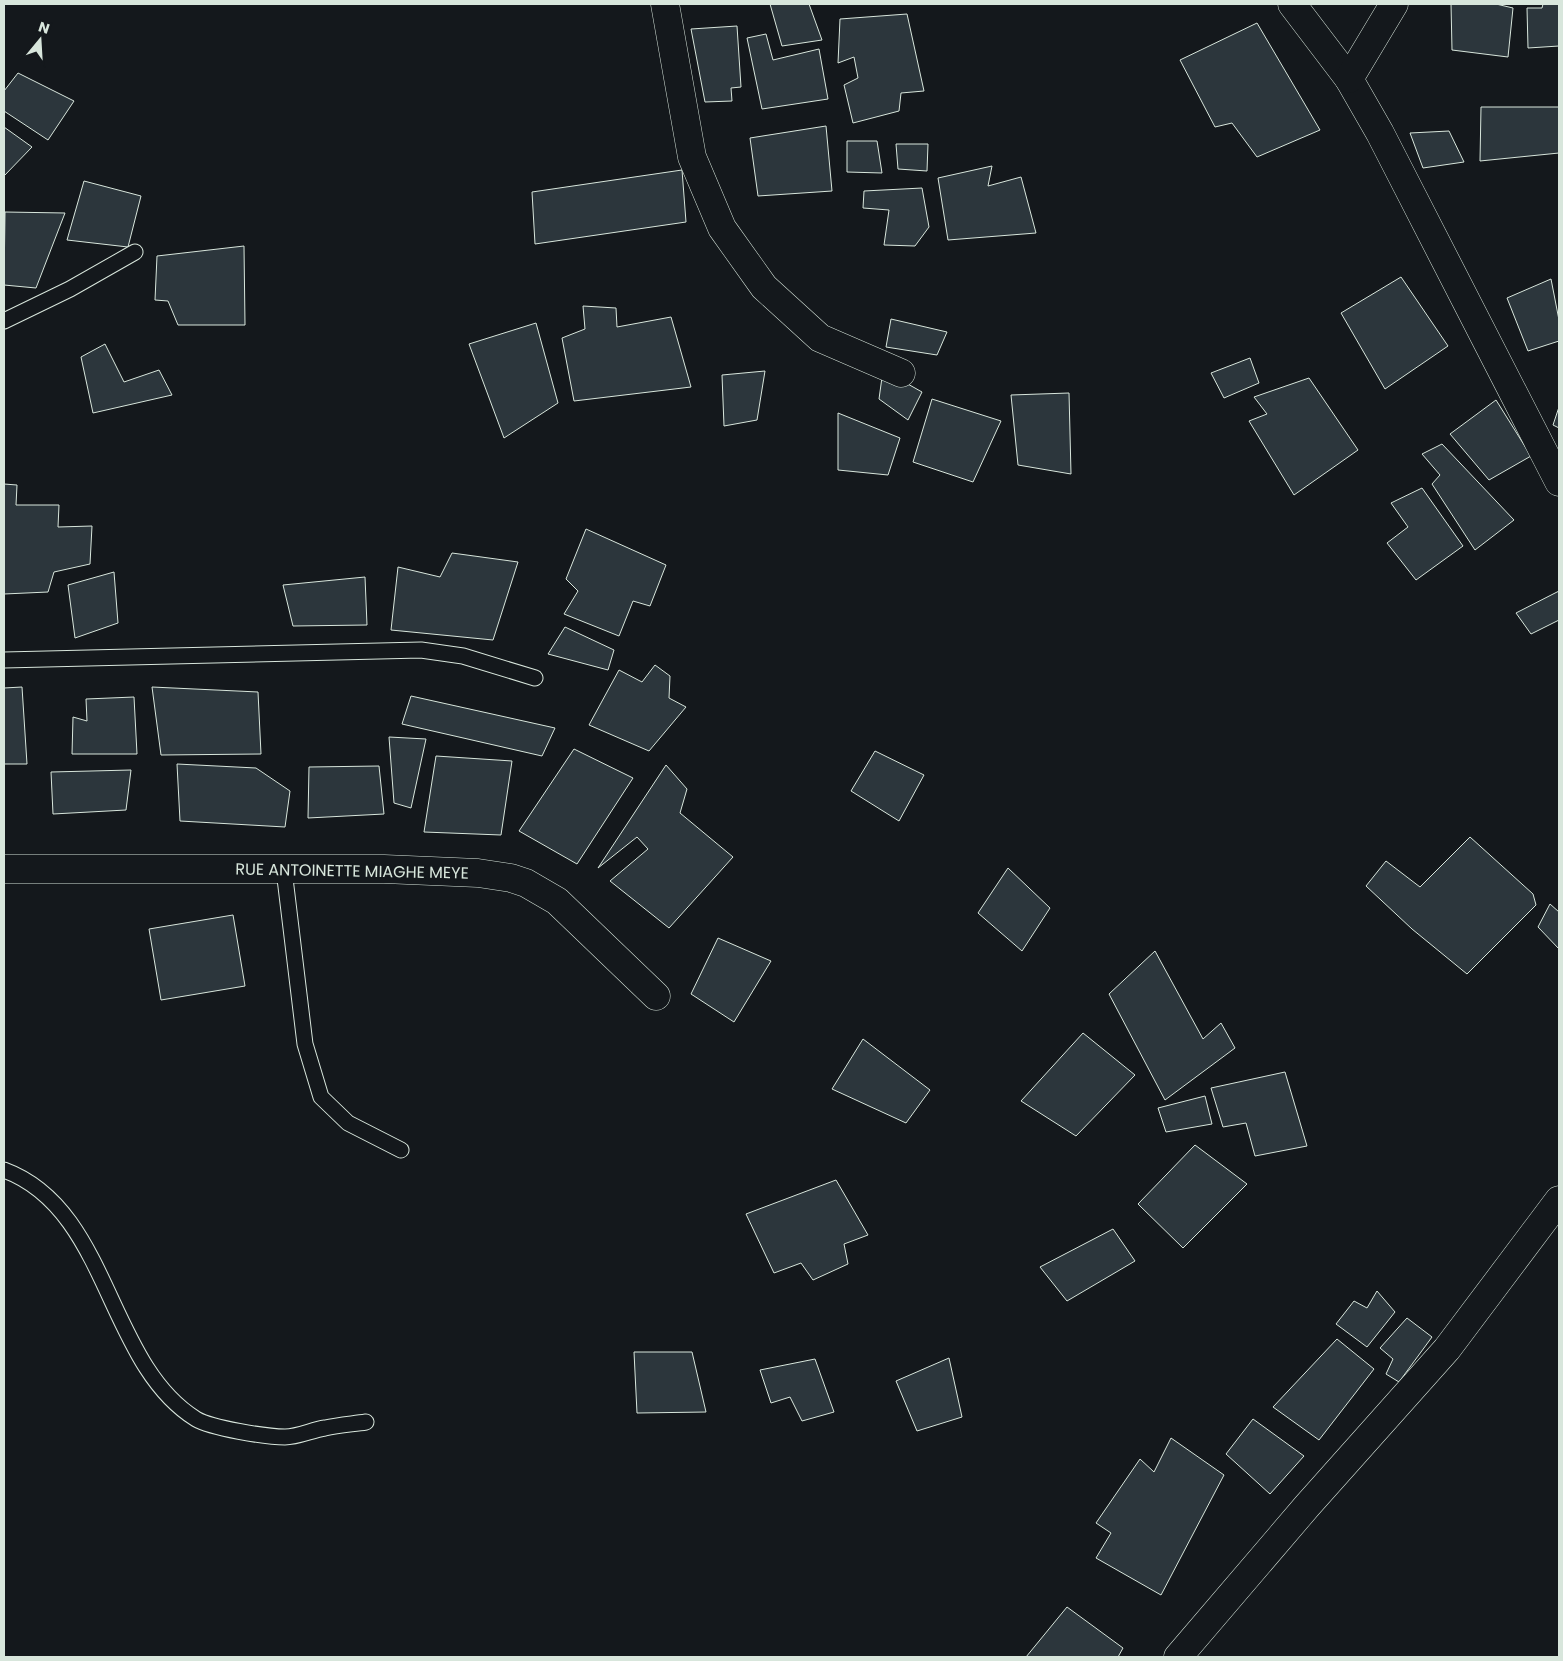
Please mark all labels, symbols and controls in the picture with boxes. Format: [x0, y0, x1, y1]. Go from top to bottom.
north arrow [15, 15, 65, 65]
text: N [36, 16, 52, 39]
street label: RUE ANTOINETTE MIAGHE MEYE [235, 857, 469, 885]

